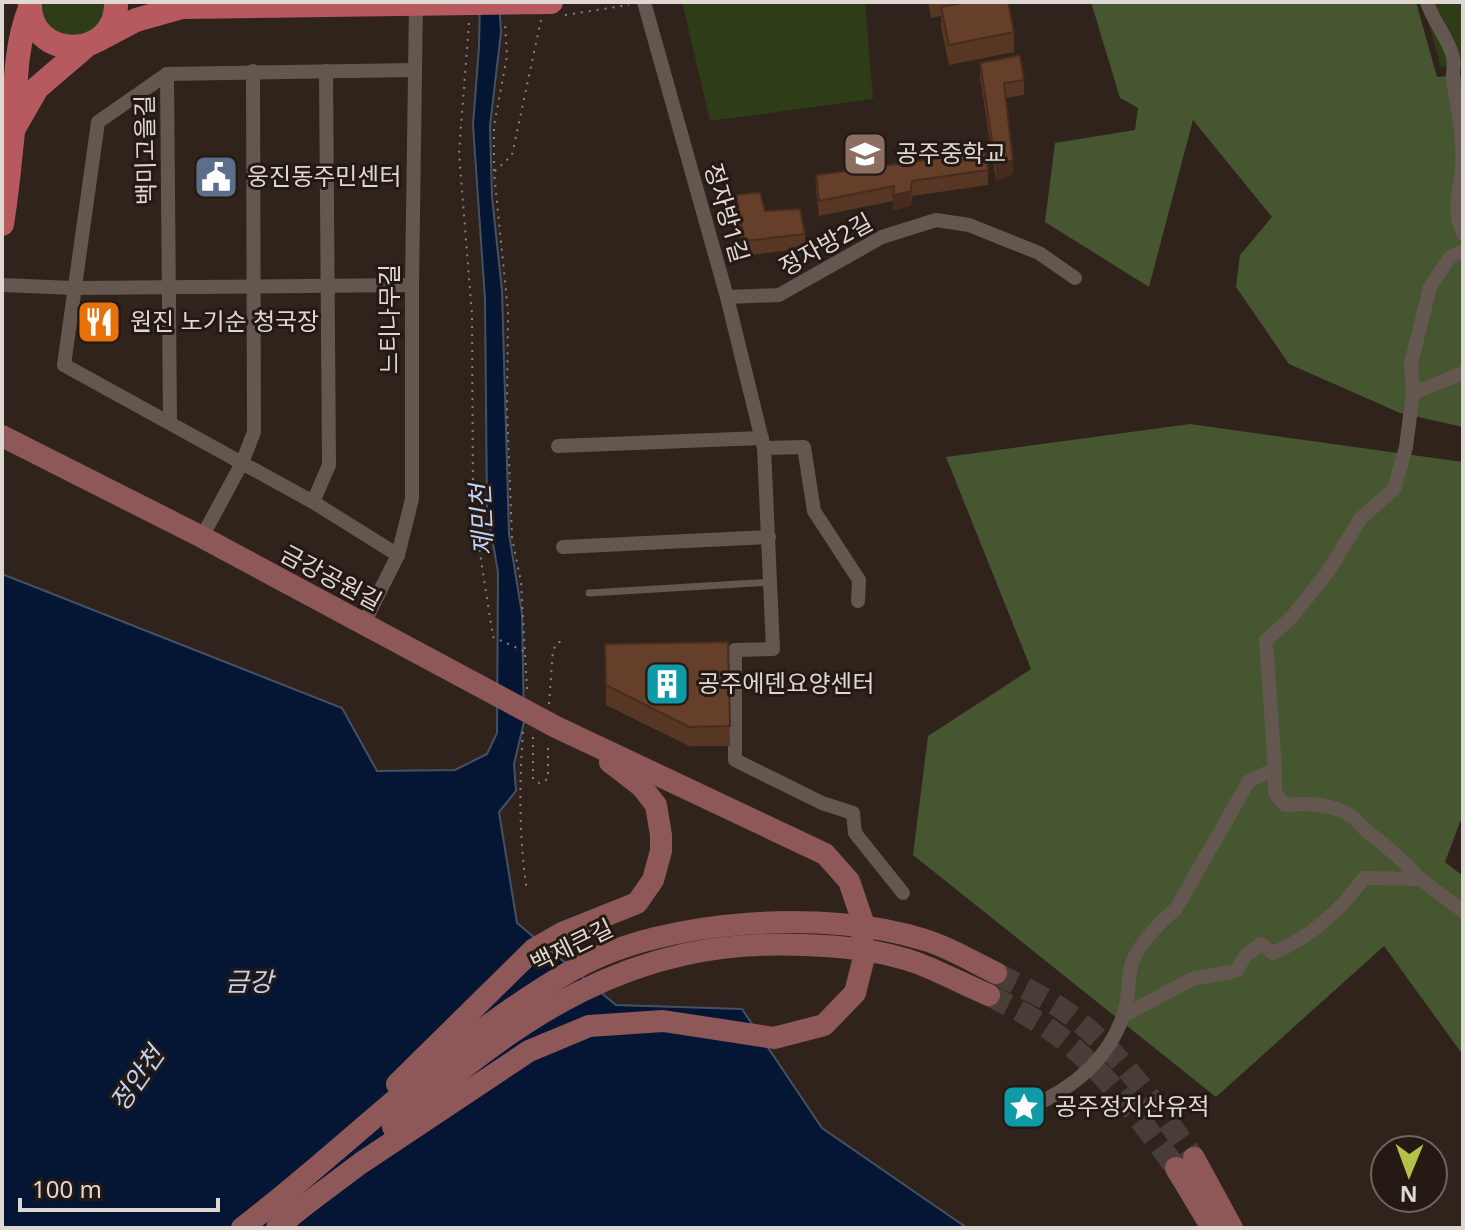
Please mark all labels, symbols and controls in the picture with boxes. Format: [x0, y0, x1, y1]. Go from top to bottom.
street label: 백미고을길 [127, 95, 162, 206]
school or university icon: 공주중학교 [841, 130, 889, 178]
place label: 공주중학교 [896, 136, 1006, 169]
public building icon: 웅진동주민센터 [192, 153, 240, 201]
place label: 웅진동주민센터 [247, 159, 402, 192]
street label: 정자방1길 [698, 159, 757, 266]
street label: 정자방2길 [773, 205, 878, 283]
street label: 느티나무길 [372, 264, 405, 374]
restaurant icon: 원진 노기순 청국장 [75, 298, 123, 346]
place label: 원진 노기순 청국장 [130, 304, 319, 337]
water label: 제민천 [461, 480, 501, 557]
street label: 금강공원길 [275, 536, 388, 617]
building icon: 공주에덴요양센터 [643, 660, 691, 708]
place label: 공주에덴요양센터 [698, 666, 875, 699]
street label: 백제큰길 [524, 910, 618, 979]
water label: 금강 [225, 963, 276, 999]
water label: 정안천 [101, 1036, 173, 1118]
place icon: 공주정지산유적 [1000, 1083, 1048, 1131]
place label: 공주정지산유적 [1055, 1089, 1210, 1122]
north arrow [1369, 1134, 1449, 1214]
scale bar [20, 1162, 218, 1212]
text: 100 m [32, 1172, 102, 1205]
text: N [1399, 1180, 1418, 1210]

